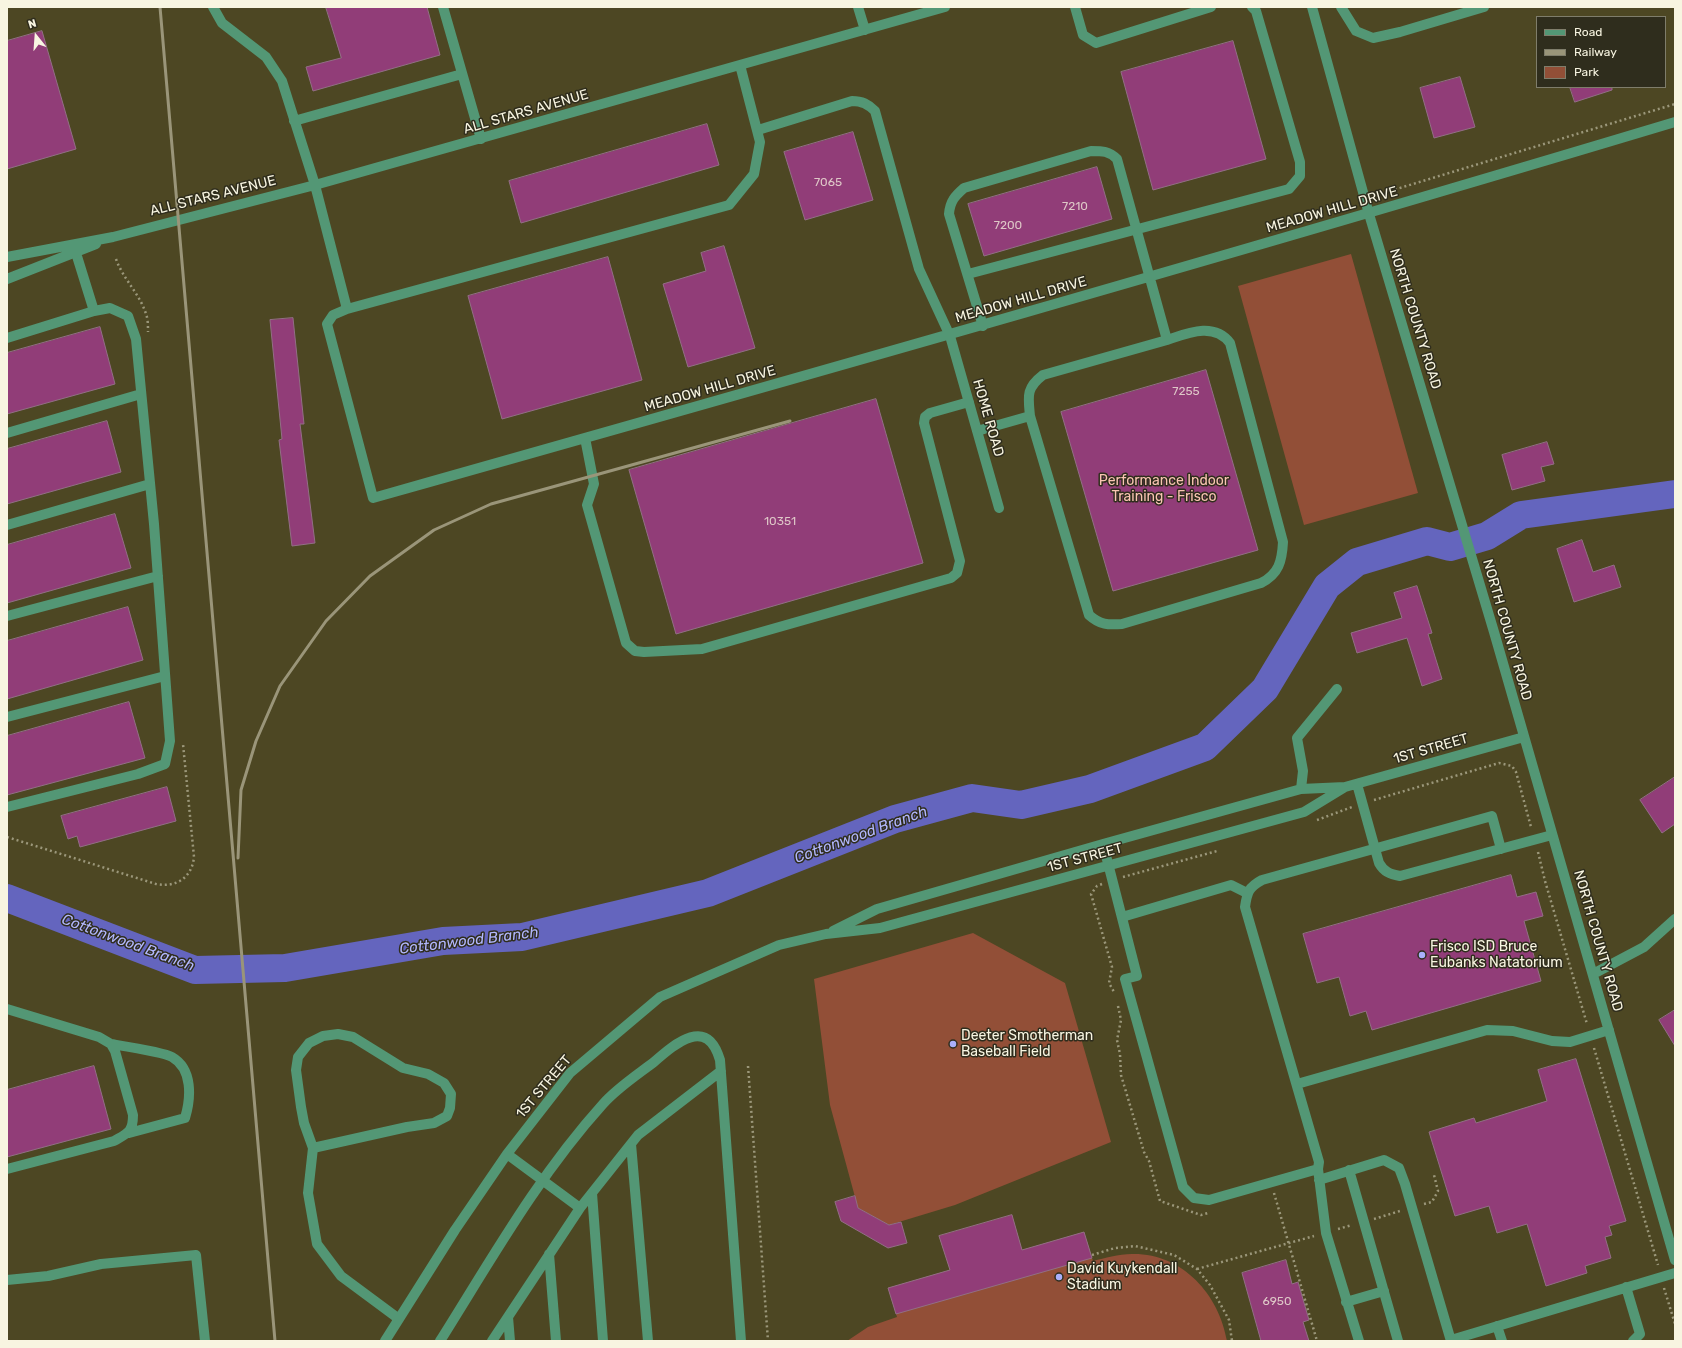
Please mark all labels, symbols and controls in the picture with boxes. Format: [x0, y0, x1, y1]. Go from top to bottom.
north arrow [16, 16, 56, 56]
legend [1536, 16, 1666, 88]
text: N [27, 17, 38, 31]
text: Road [1574, 25, 1602, 39]
text: Railway [1574, 45, 1617, 59]
text: Park [1574, 65, 1599, 79]
street label: ALL STARS AVENUE [462, 86, 590, 138]
street label: ALL STARS AVENUE [148, 172, 278, 220]
house number: 7065 [814, 176, 842, 190]
street label: MEADOW HILL DRIVE [1264, 183, 1400, 237]
house number: 7210 [1062, 200, 1088, 214]
house number: 7200 [994, 219, 1022, 233]
street label: NORTH COUNTY ROAD [1386, 247, 1444, 391]
street label: MEADOW HILL DRIVE [953, 273, 1089, 327]
street label: MEADOW HILL DRIVE [642, 362, 778, 416]
street label: HOME ROAD [969, 377, 1007, 459]
house number: 7255 [1172, 385, 1200, 399]
park label: Performance Indoor Training - Frisco [1099, 473, 1229, 506]
house number: 10351 [764, 515, 796, 529]
street label: NORTH COUNTY ROAD [1479, 557, 1535, 703]
street label: 1ST STREET [1392, 730, 1470, 768]
water label: Cottonwood Branch [792, 803, 930, 867]
street label: 1ST STREET [1046, 840, 1124, 876]
street label: NORTH COUNTY ROAD [1570, 868, 1626, 1014]
water label: Cottonwood Branch [59, 911, 197, 975]
water label: Cottonwood Branch [398, 924, 540, 958]
place label: Frisco ISD Bruce Eubanks Natatorium [1430, 939, 1563, 972]
marker: Frisco ISD Bruce Eubanks Natatorium [1417, 950, 1427, 960]
place label: Deeter Smotherman Baseball Field [961, 1028, 1093, 1060]
marker: Deeter Smotherman Baseball Field [948, 1039, 958, 1049]
street label: 1ST STREET [513, 1052, 575, 1122]
place label: David Kuykendall Stadium [1067, 1261, 1177, 1294]
marker: David Kuykendall Stadium [1054, 1272, 1064, 1282]
house number: 6950 [1262, 1295, 1292, 1309]

